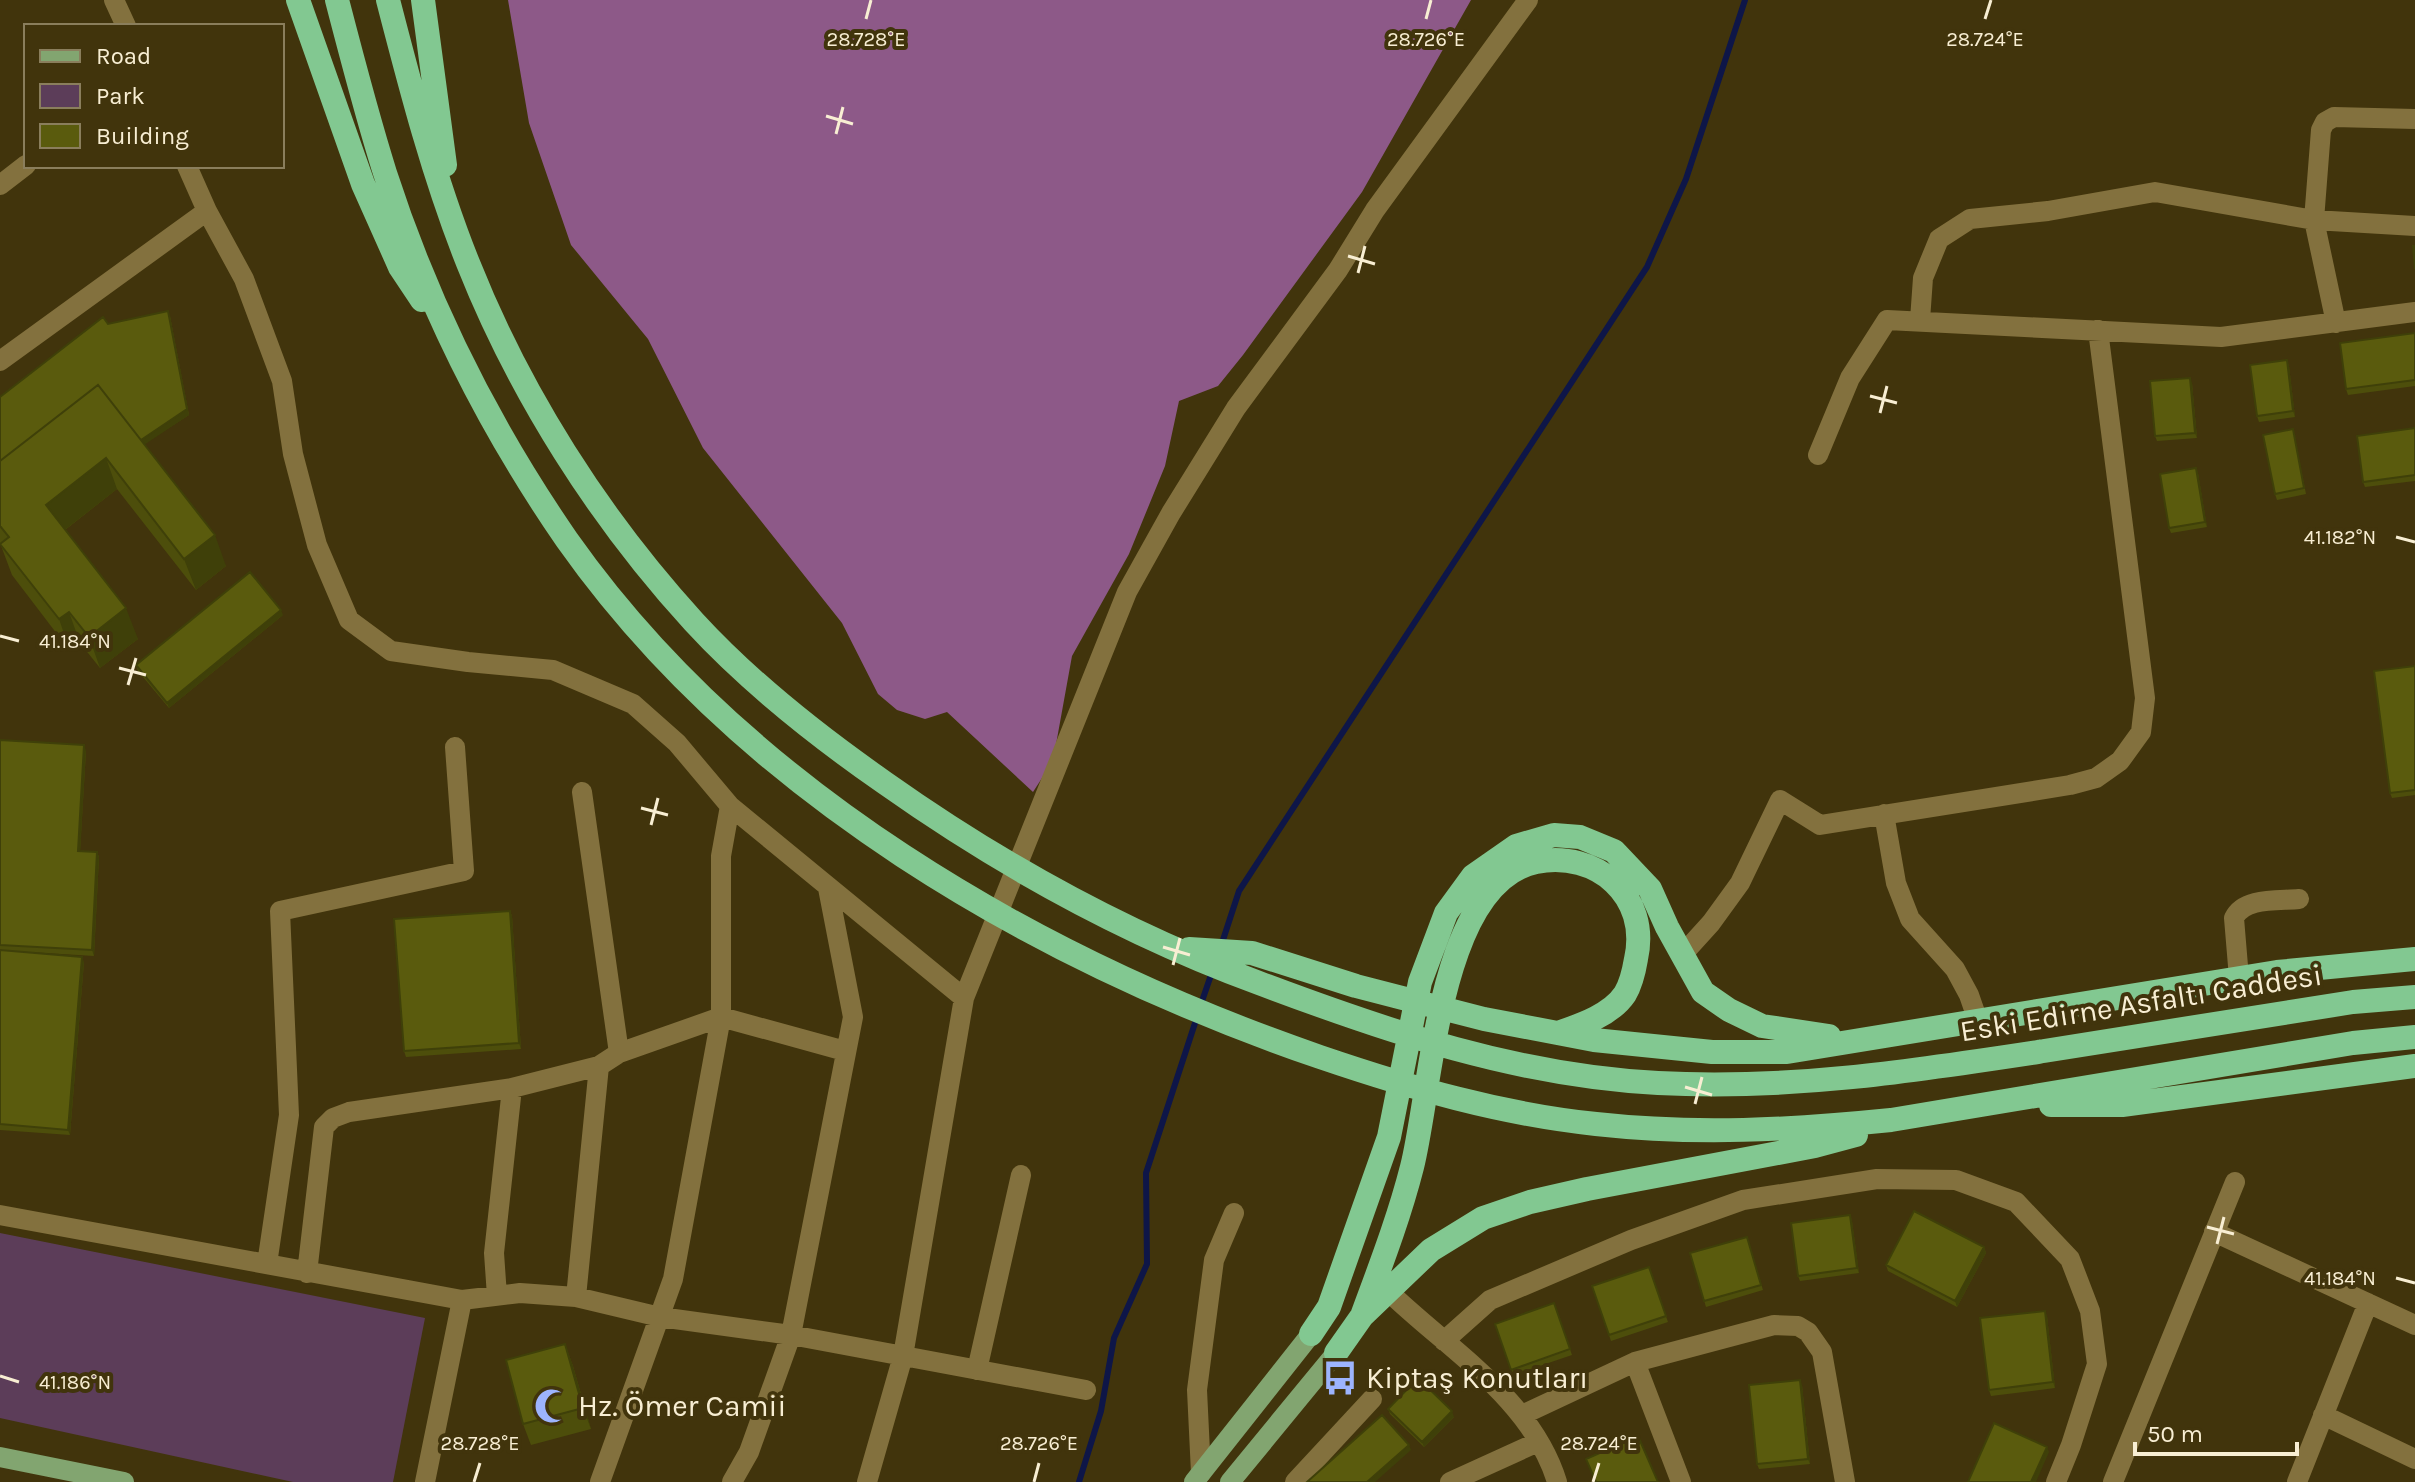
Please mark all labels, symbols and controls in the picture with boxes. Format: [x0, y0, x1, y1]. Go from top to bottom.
legend [24, 24, 284, 168]
text: 28.728°E [827, 28, 905, 51]
text: 28.726°E [1387, 28, 1465, 51]
text: 28.724°E [1946, 28, 2024, 51]
text: Road [96, 42, 151, 70]
text: Park [96, 82, 145, 110]
text: Building [96, 122, 189, 150]
text: 41.182°N [2304, 526, 2376, 549]
text: 41.184°N [39, 630, 111, 653]
street label: Eski Edirne Asfaltı Caddesi [1957, 957, 2325, 1049]
text: 41.184°N [2304, 1267, 2376, 1290]
bus stop icon: Kiptaş Konutları [1321, 1359, 1359, 1397]
place label: Kiptaş Konutları [1366, 1360, 1588, 1396]
text: 41.186°N [39, 1371, 111, 1394]
mosque icon: Hz. Ömer Camii [533, 1387, 571, 1425]
place label: Hz. Ömer Camii [578, 1388, 786, 1424]
scale bar [2135, 1406, 2297, 1456]
text: 50 m [2147, 1420, 2203, 1448]
text: 28.728°E [441, 1432, 519, 1455]
text: 28.726°E [1000, 1432, 1078, 1455]
text: 28.724°E [1560, 1432, 1638, 1455]

